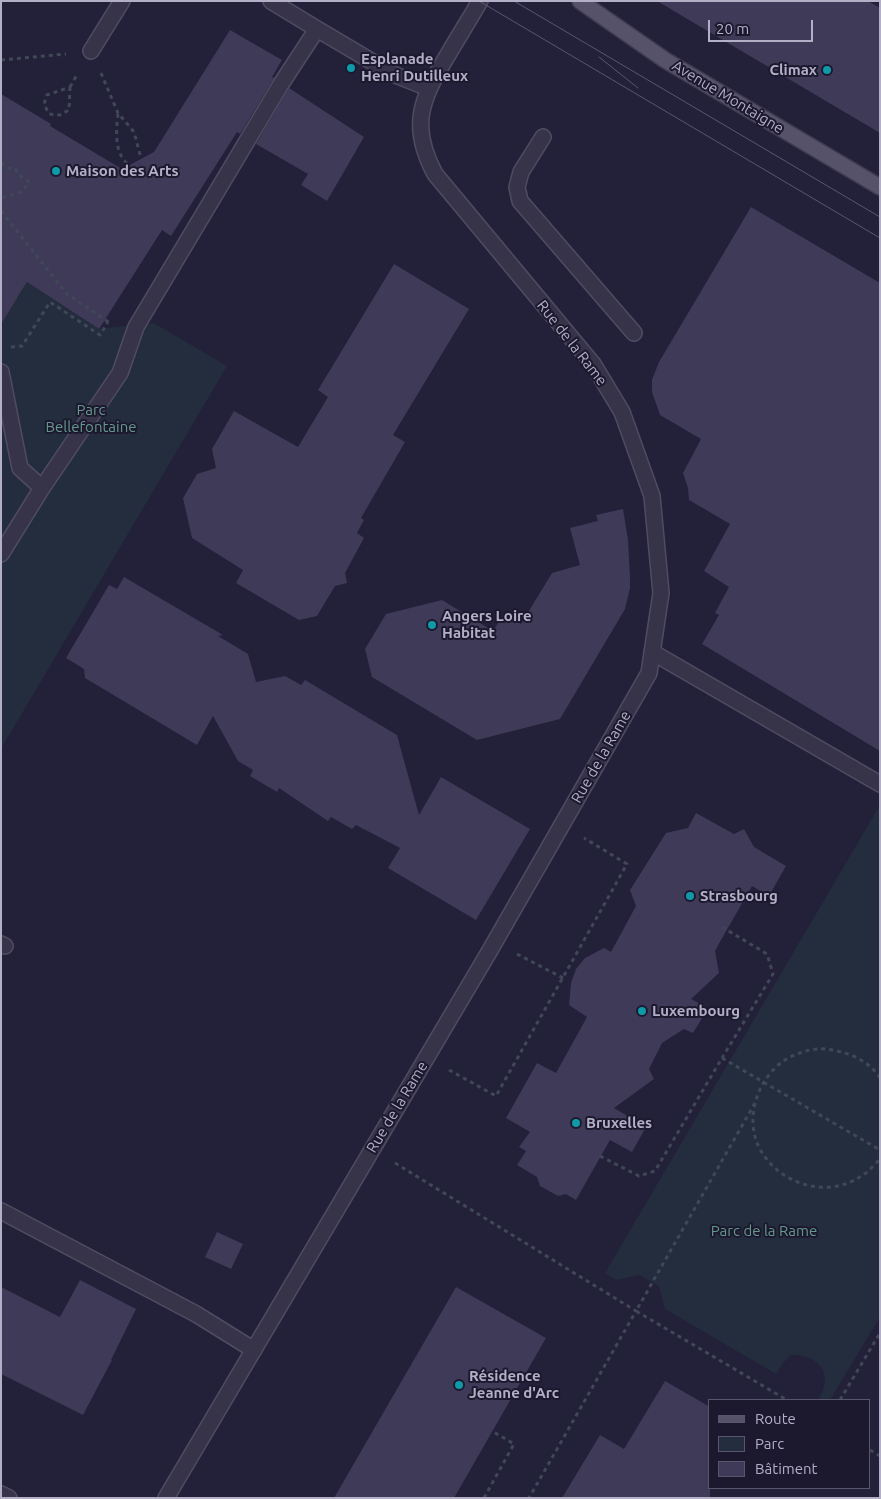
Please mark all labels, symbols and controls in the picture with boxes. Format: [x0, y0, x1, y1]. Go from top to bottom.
scale bar [711, 10, 816, 42]
text: 20 m [716, 20, 749, 37]
place label: Esplanade Henri Dutilleux [361, 50, 468, 85]
street label: Avenue Montaigne [669, 57, 787, 137]
place label: Climax [769, 61, 817, 79]
marker: Esplanade Henri Dutilleux [345, 62, 357, 74]
marker: Climax [821, 64, 833, 76]
place label: Maison des Arts [66, 162, 179, 180]
marker: Maison des Arts [50, 165, 62, 177]
street label: Rue de la Rame [533, 297, 611, 389]
park label: Parc Bellefontaine [45, 401, 137, 436]
place label: Angers Loire Habitat [442, 607, 532, 642]
marker: Angers Loire Habitat [426, 619, 438, 631]
street label: Rue de la Rame [567, 708, 635, 806]
place label: Strasbourg [700, 887, 778, 905]
marker: Strasbourg [684, 890, 696, 902]
place label: Luxembourg [652, 1002, 740, 1020]
marker: Luxembourg [636, 1005, 648, 1017]
street label: Rue de la Rame [363, 1058, 431, 1156]
place label: Bruxelles [586, 1114, 652, 1132]
marker: Bruxelles [570, 1117, 582, 1129]
park label: Parc de la Rame [711, 1222, 817, 1240]
place label: Résidence Jeanne d'Arc [469, 1367, 559, 1402]
marker: Résidence Jeanne d'Arc [453, 1379, 465, 1391]
legend [708, 1399, 871, 1489]
text: Route [755, 1410, 796, 1427]
text: Parc [755, 1435, 784, 1452]
text: Bâtiment [755, 1460, 817, 1477]

